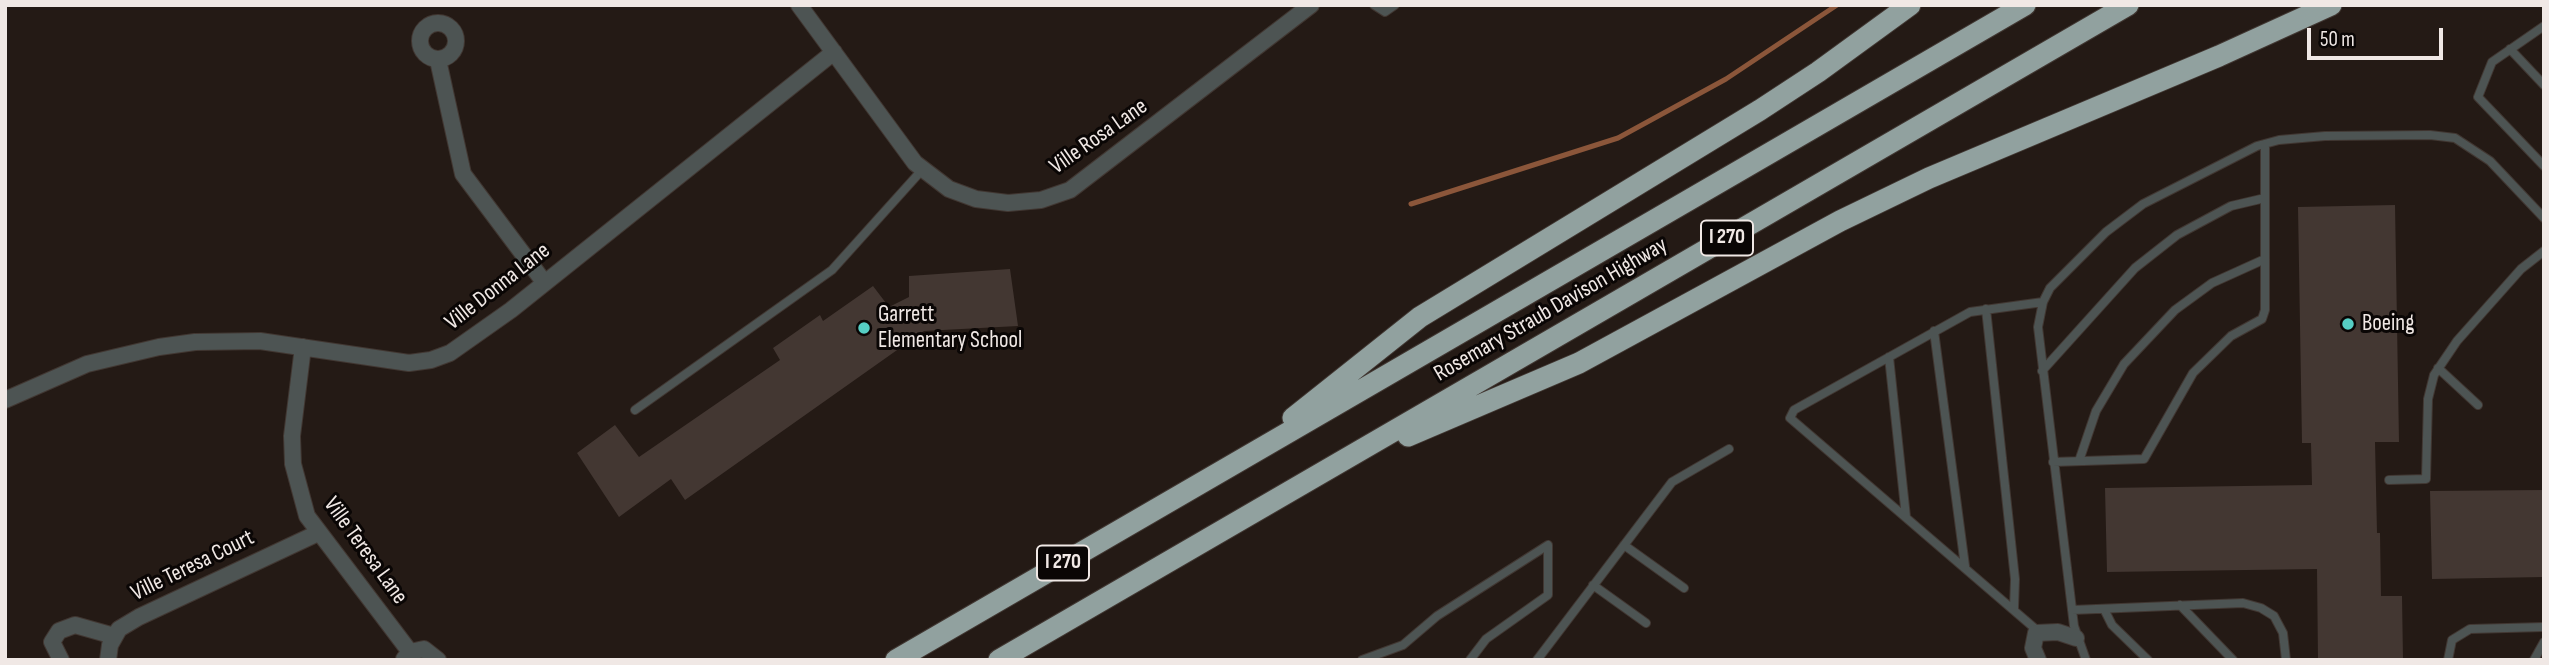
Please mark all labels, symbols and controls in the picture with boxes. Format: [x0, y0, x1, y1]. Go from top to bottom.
scale bar [2311, 14, 2448, 58]
text: 50 m [2320, 27, 2355, 52]
street label: Ville Rosa Lane [1045, 93, 1153, 181]
road number: I 270 [1701, 220, 1753, 256]
street label: Rosemary Straub Davison Highway [1430, 232, 1672, 388]
street label: Ville Donna Lane [440, 237, 556, 337]
place label: Garrett Elementary School [878, 301, 1022, 355]
place label: Boeing [2362, 310, 2414, 338]
marker: Boeing [2340, 316, 2356, 332]
marker: Garrett Elementary School [856, 320, 872, 336]
street label: Ville Teresa Lane [317, 492, 413, 610]
street label: Ville Teresa Court [127, 524, 259, 608]
road number: I 270 [1037, 546, 1089, 580]

